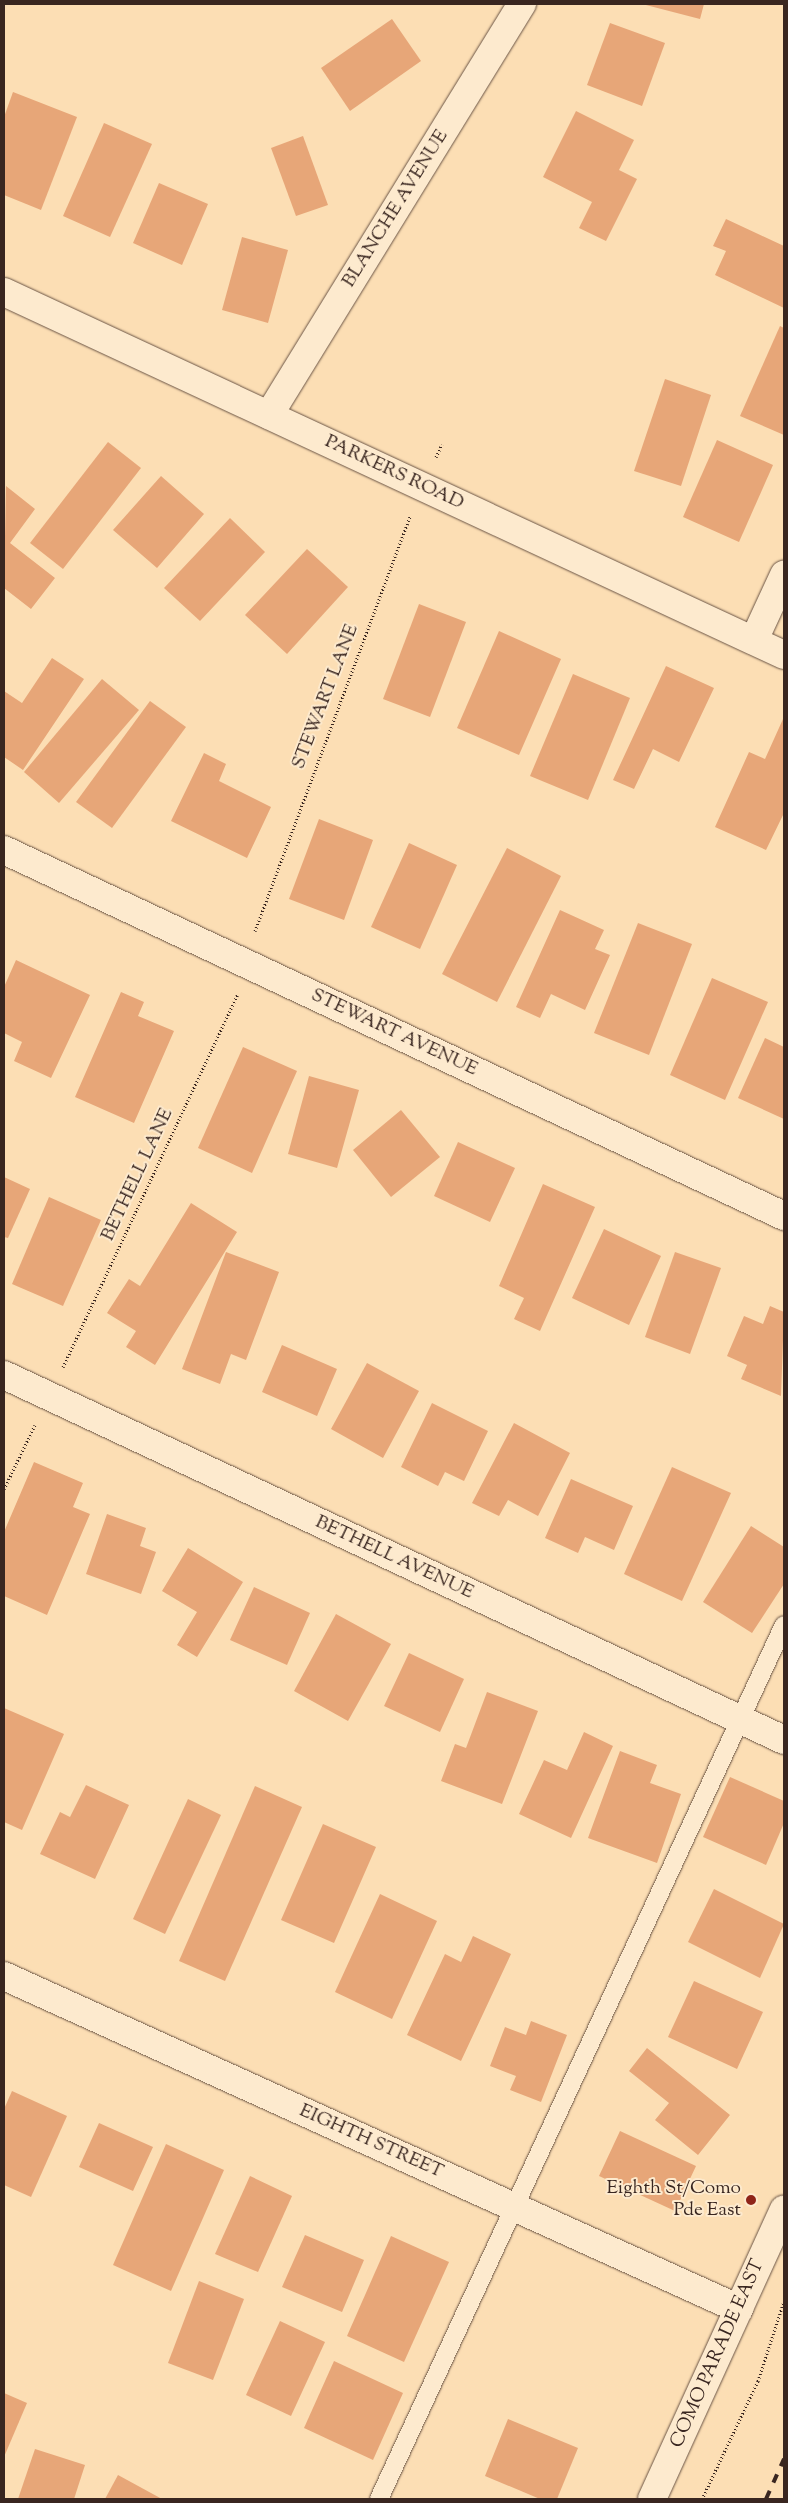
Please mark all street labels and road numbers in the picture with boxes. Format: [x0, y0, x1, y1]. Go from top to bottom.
street label: BLANCHE AVENUE [338, 126, 454, 292]
street label: PARKERS ROAD [321, 431, 467, 515]
street label: STEWART LANE [288, 622, 364, 772]
street label: STEWART AVENUE [307, 984, 481, 1082]
street label: BETHELL LANE [97, 1105, 179, 1245]
street label: BETHELL AVENUE [311, 1511, 477, 1605]
street label: EIGHTH STREET [295, 2100, 447, 2184]
street label: COMO PARADE EAST [666, 2256, 770, 2452]

